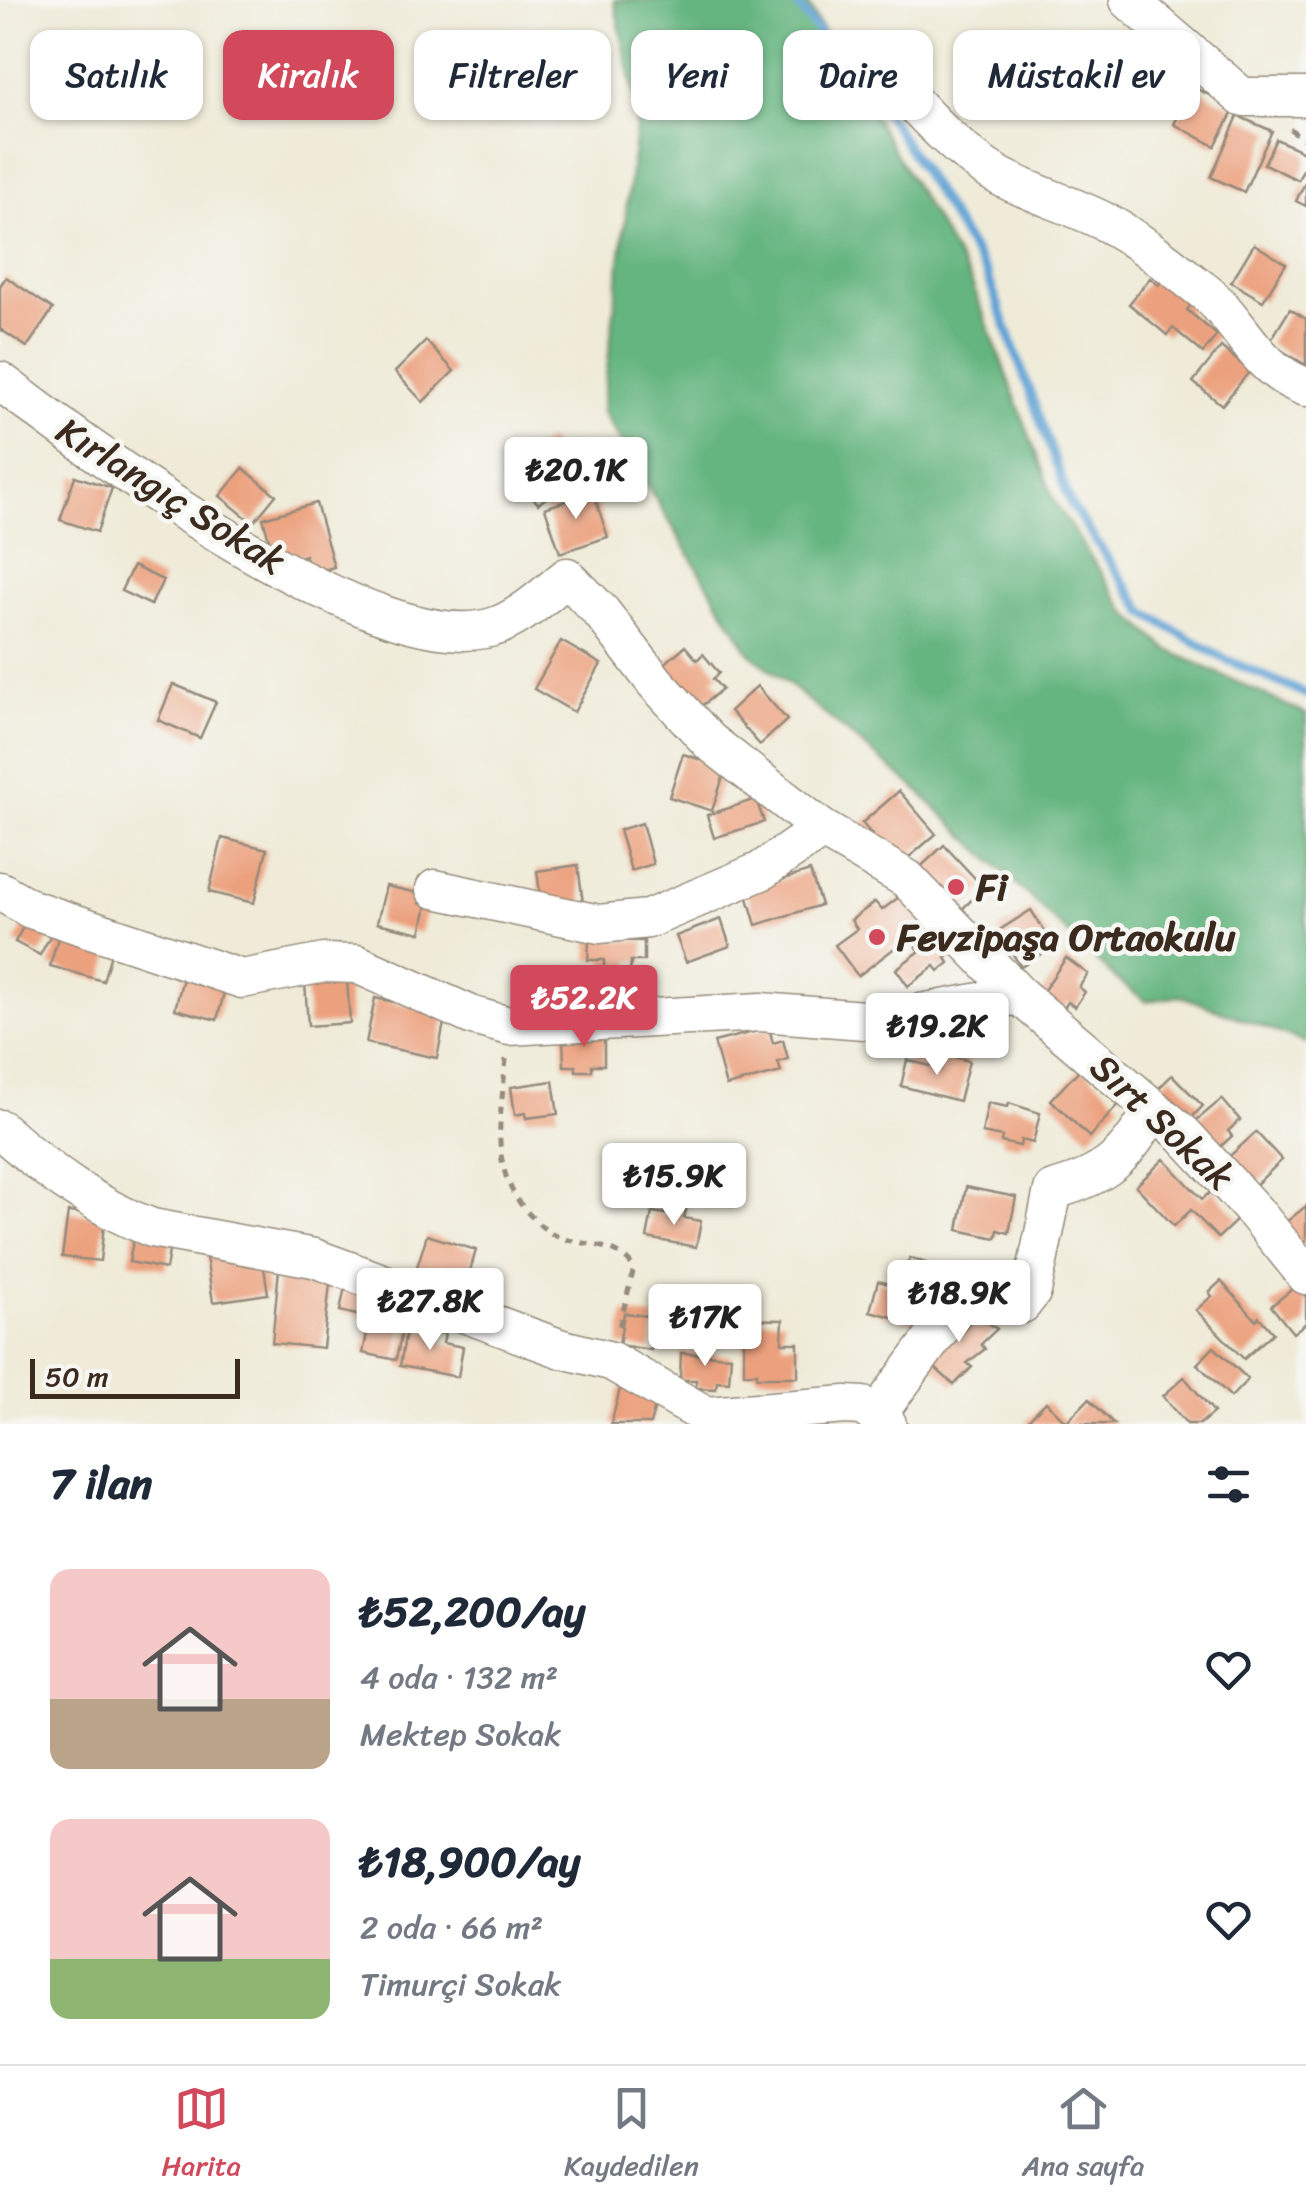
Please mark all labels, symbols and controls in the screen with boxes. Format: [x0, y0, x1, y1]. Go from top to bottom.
chip: Satılık [30, 30, 203, 120]
chip: Kiralık [223, 30, 394, 120]
chip: Filtreler [414, 30, 611, 120]
chip: Yeni [631, 30, 763, 120]
chip: Daire [783, 30, 933, 120]
chip: Müstakil ev [953, 30, 1200, 120]
street label: Kırlangıç Sokak [43, 398, 299, 594]
pin: ₺20.1K [495, 437, 657, 522]
text: ₺20.1K [526, 441, 626, 498]
place label: Fi [975, 854, 1010, 921]
marker: Fi [945, 876, 967, 898]
place label: Fevzipaşa Ortaokulu [896, 904, 1236, 971]
marker: Fevzipaşa Ortaokulu [866, 926, 888, 948]
pin: ₺52.2K [503, 965, 665, 1050]
text: ₺52.2K [532, 969, 636, 1026]
pin: ₺19.2K [856, 993, 1018, 1078]
text: ₺19.2K [888, 997, 986, 1054]
street label: Sırt Sokak [1074, 1036, 1251, 1208]
pin: ₺15.9K [593, 1143, 755, 1228]
text: ₺15.9K [624, 1147, 724, 1204]
pin: ₺18.9K [878, 1260, 1040, 1345]
text: ₺18.9K [909, 1264, 1009, 1321]
pin: ₺27.8K [349, 1268, 511, 1353]
text: ₺27.8K [379, 1272, 481, 1329]
pin: ₺17K [646, 1284, 764, 1369]
text: ₺17K [670, 1288, 740, 1345]
text: 50 m [45, 1352, 109, 1401]
scale bar [30, 1354, 240, 1398]
text: 7 ilan [50, 1447, 152, 1521]
icon: filters [1201, 1457, 1256, 1512]
text: ₺52,200/ay [360, 1575, 585, 1649]
icon: home [130, 1609, 250, 1729]
icon: heart [1201, 1642, 1256, 1697]
text: 4 oda · 132 m² [360, 1649, 558, 1706]
text: Mektep Sokak [360, 1706, 561, 1763]
text: ₺18,900/ay [360, 1825, 580, 1899]
icon: home [130, 1859, 250, 1979]
icon: heart [1201, 1892, 1256, 1947]
text: 2 oda · 66 m² [360, 1899, 543, 1956]
text: Timurçi Sokak [360, 1956, 561, 2013]
tab: Harita [162, 2081, 241, 2190]
tab: Kaydedilen [564, 2081, 699, 2190]
tab: Ana sayfa [1022, 2081, 1144, 2190]

